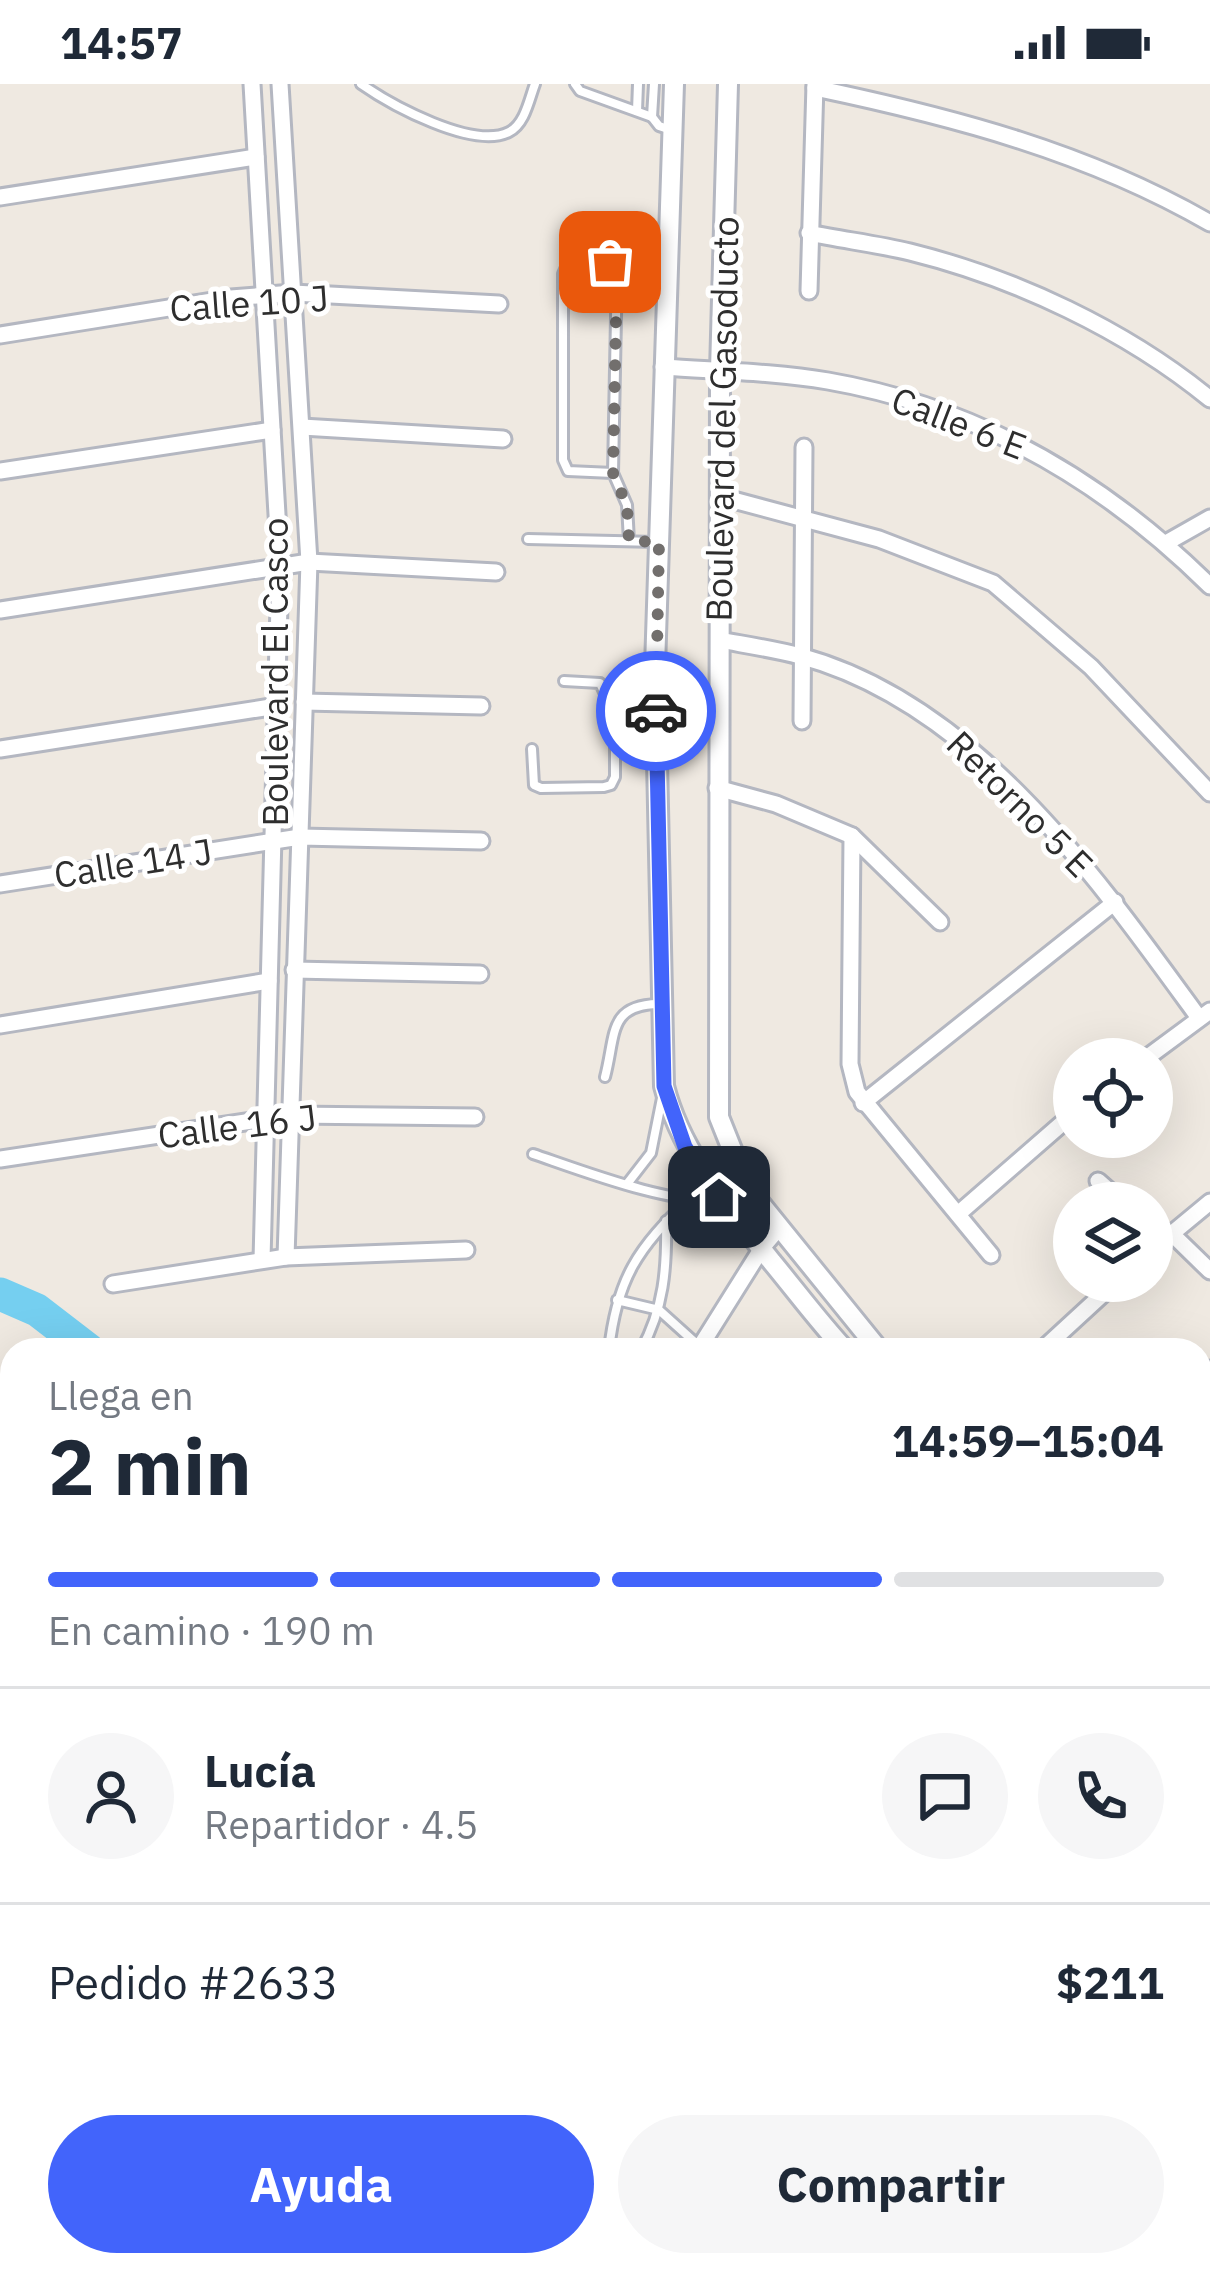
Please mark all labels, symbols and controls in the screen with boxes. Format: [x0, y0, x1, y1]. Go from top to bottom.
text: 14:57 [60, 13, 183, 71]
pin [559, 211, 661, 313]
street label: Boulevard del Gasoducto [694, 216, 749, 622]
icon: bag [577, 229, 643, 295]
street label: Calle 10 J [168, 274, 330, 332]
street label: Calle 6 E [885, 375, 1033, 470]
street label: Boulevard El Casco [251, 518, 298, 826]
courier [596, 651, 716, 771]
icon: car [623, 678, 689, 744]
street label: Retorno 5 E [937, 720, 1104, 887]
street label: Calle 14 J [51, 827, 215, 898]
map controls [1053, 1038, 1173, 1302]
button: locate [1053, 1038, 1173, 1158]
street label: Calle 16 J [155, 1092, 319, 1159]
pin [668, 1146, 770, 1248]
icon: home [686, 1164, 752, 1230]
button: layers [1053, 1182, 1173, 1302]
text: Llega en [48, 1370, 194, 1421]
text: 14:59–15:04 [892, 1411, 1164, 1469]
text: 2 min [48, 1415, 252, 1516]
text: En camino · 190 m [48, 1605, 375, 1656]
button: person [48, 1733, 174, 1859]
button: chat [882, 1733, 1008, 1859]
button: phone [1038, 1733, 1164, 1859]
text: Lucía [204, 1741, 316, 1799]
text: Repartidor · 4.5 [204, 1799, 478, 1850]
text: Pedido #2633 [48, 1953, 338, 2011]
text: $211 [1056, 1953, 1164, 2011]
button: Ayuda [48, 2115, 594, 2253]
button: Compartir [618, 2115, 1164, 2253]

